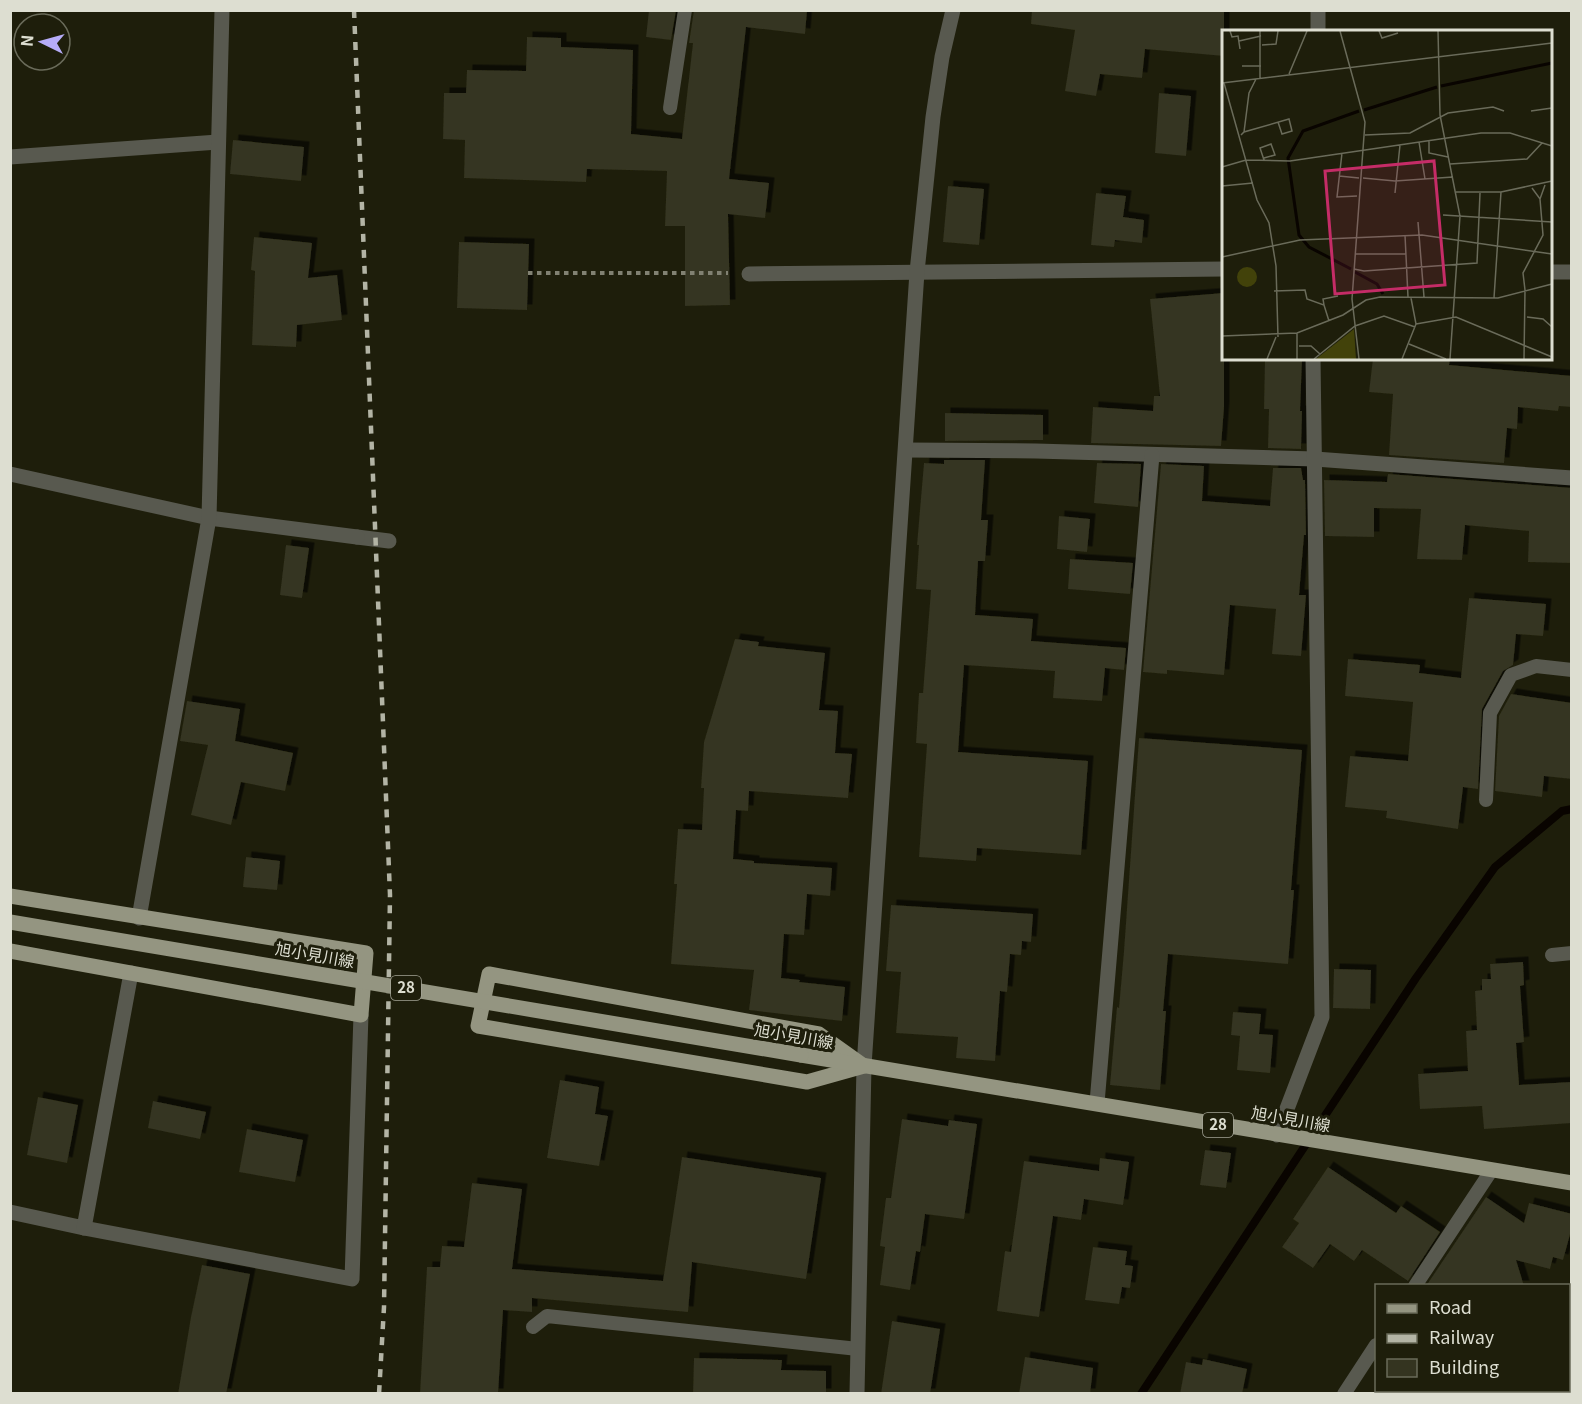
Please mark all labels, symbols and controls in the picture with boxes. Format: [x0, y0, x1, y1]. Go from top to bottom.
north arrow [12, 12, 72, 72]
inset map [1222, 30, 1552, 360]
text: N [14, 34, 39, 48]
street label: 旭小見川線 [274, 935, 357, 973]
road number: 28 [391, 976, 421, 1000]
street label: 旭小見川線 [753, 1016, 836, 1054]
street label: 旭小見川線 [1250, 1099, 1333, 1137]
road number: 28 [1203, 1113, 1233, 1137]
legend [1375, 1284, 1570, 1392]
text: Road [1429, 1293, 1472, 1319]
text: Railway [1429, 1323, 1495, 1349]
text: Building [1429, 1353, 1499, 1379]

